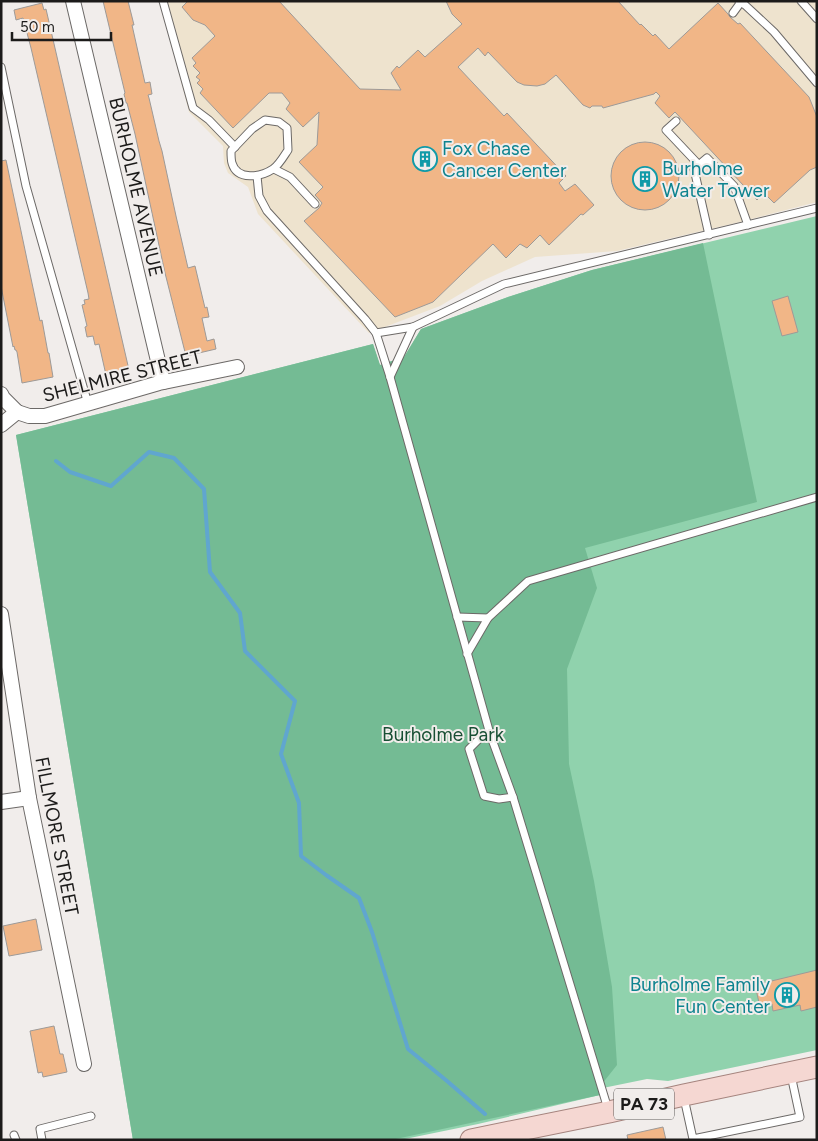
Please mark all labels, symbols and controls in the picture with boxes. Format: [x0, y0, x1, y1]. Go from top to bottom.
scale bar [12, 10, 111, 42]
text: 50 m [20, 18, 55, 36]
street label: BURHOLME AVENUE [104, 95, 168, 279]
place label: Fox Chase Cancer Center [442, 137, 567, 182]
building icon: Fox Chase Cancer Center [412, 146, 438, 172]
place label: Burholme Water Tower [662, 157, 770, 202]
building icon: Burholme Water Tower [632, 166, 658, 192]
street label: SHELMIRE STREET [40, 345, 204, 407]
park label: Burholme Park [382, 723, 505, 746]
street label: FILLMORE STREET [30, 755, 84, 918]
place label: Burholme Family Fun Center [630, 973, 771, 1018]
building icon: Burholme Family Fun Center [774, 982, 800, 1008]
road number: PA 73 [614, 1088, 674, 1120]

